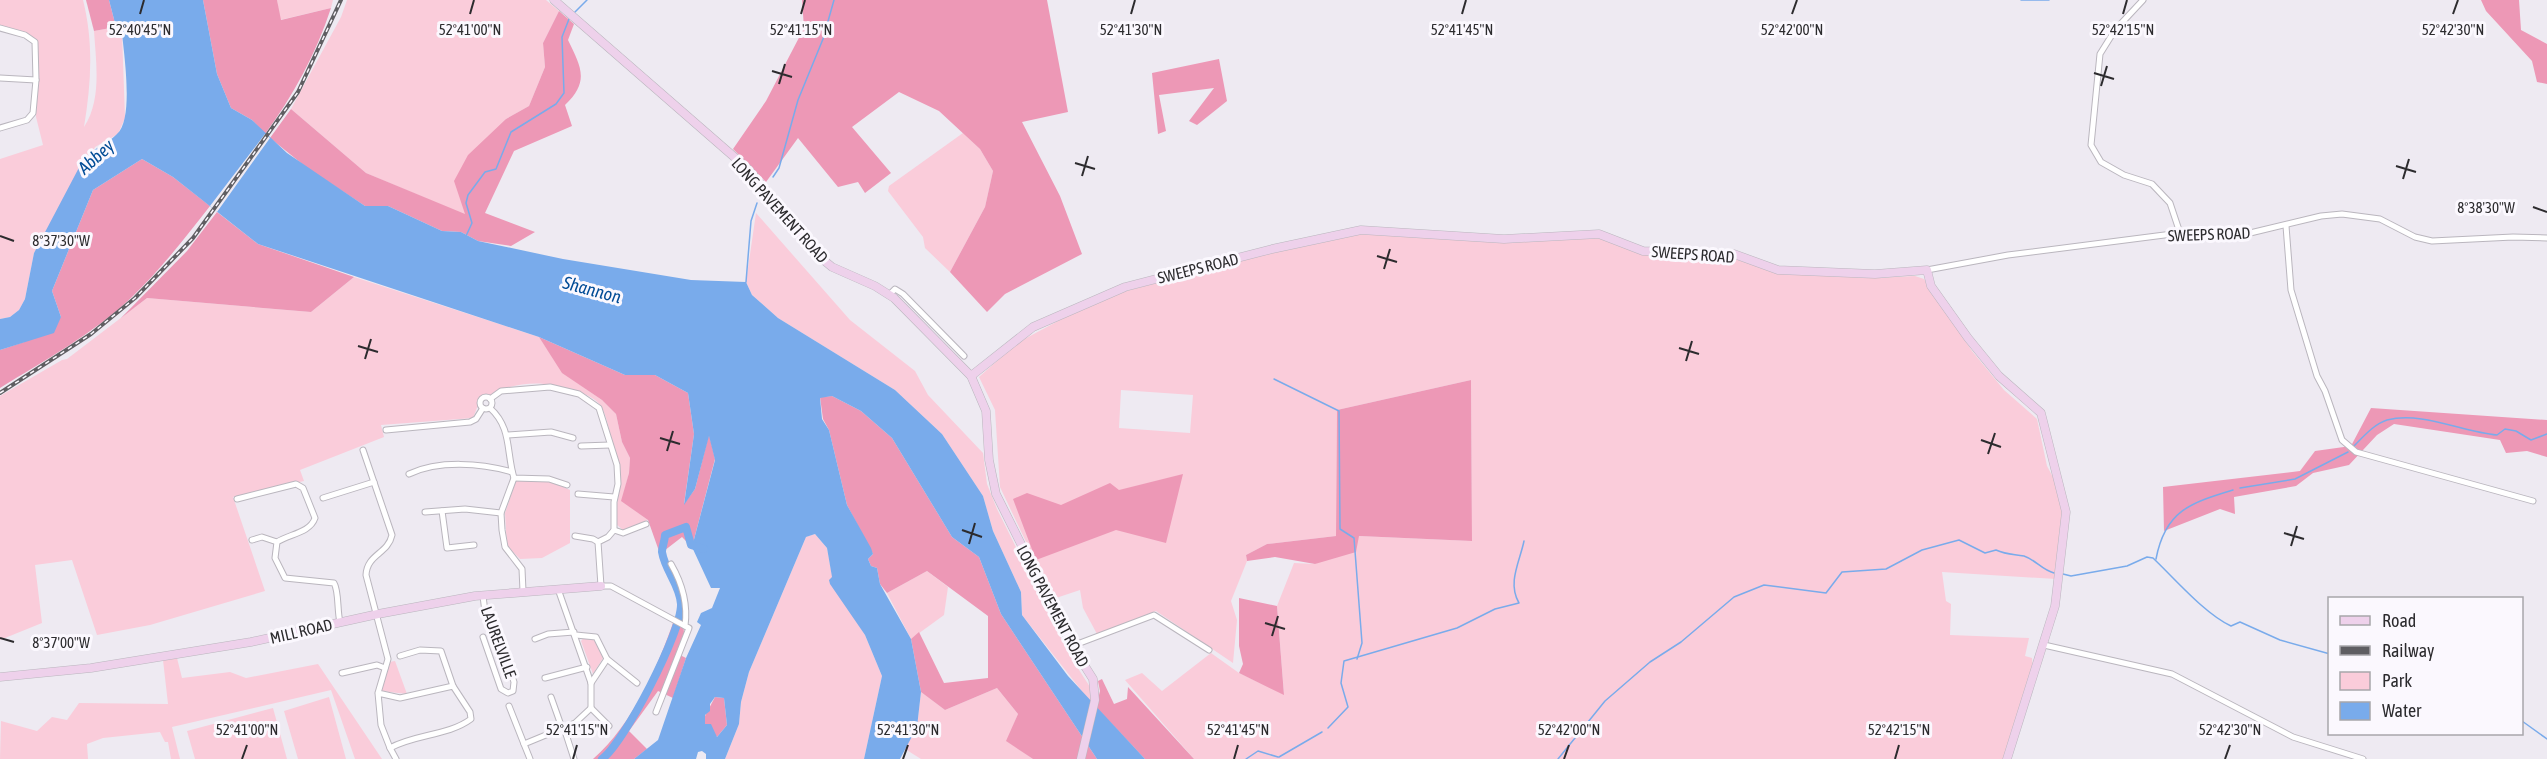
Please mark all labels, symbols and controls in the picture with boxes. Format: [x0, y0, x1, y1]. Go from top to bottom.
text: 52°40'45"N [109, 21, 171, 38]
text: 52°41'00"N [439, 21, 501, 38]
text: 52°41'15"N [770, 21, 832, 38]
text: 52°41'30"N [1100, 21, 1162, 38]
text: 52°41'45"N [1431, 21, 1493, 38]
text: 52°42'00"N [1761, 21, 1823, 38]
text: 52°42'15"N [2092, 21, 2154, 38]
text: 52°42'30"N [2422, 21, 2484, 38]
water label: Abbey [73, 135, 118, 179]
street label: LONG PAVEMENT ROAD [728, 154, 832, 266]
text: 8°38'30"W [2457, 199, 2515, 216]
street label: SWEEPS ROAD [2167, 224, 2251, 244]
text: 8°37'30"W [32, 232, 90, 249]
street label: SWEEPS ROAD [1651, 242, 1735, 266]
street label: SWEEPS ROAD [1156, 249, 1240, 287]
water label: Shannon [560, 271, 624, 307]
street label: LONG PAVEMENT ROAD [1013, 542, 1093, 670]
legend [2328, 597, 2523, 735]
street label: LAURELVILLE [478, 604, 520, 680]
text: Road [2382, 610, 2416, 631]
street label: MILL ROAD [268, 615, 334, 647]
text: 8°37'00"W [32, 634, 90, 651]
text: Railway [2382, 640, 2434, 661]
text: Park [2382, 670, 2412, 691]
text: Water [2382, 700, 2422, 721]
text: 52°41'00"N [216, 721, 278, 738]
text: 52°41'15"N [546, 721, 608, 738]
text: 52°41'30"N [877, 721, 939, 738]
text: 52°41'45"N [1207, 721, 1269, 738]
text: 52°42'00"N [1538, 721, 1600, 738]
text: 52°42'15"N [1868, 721, 1930, 738]
text: 52°42'30"N [2199, 721, 2261, 738]

